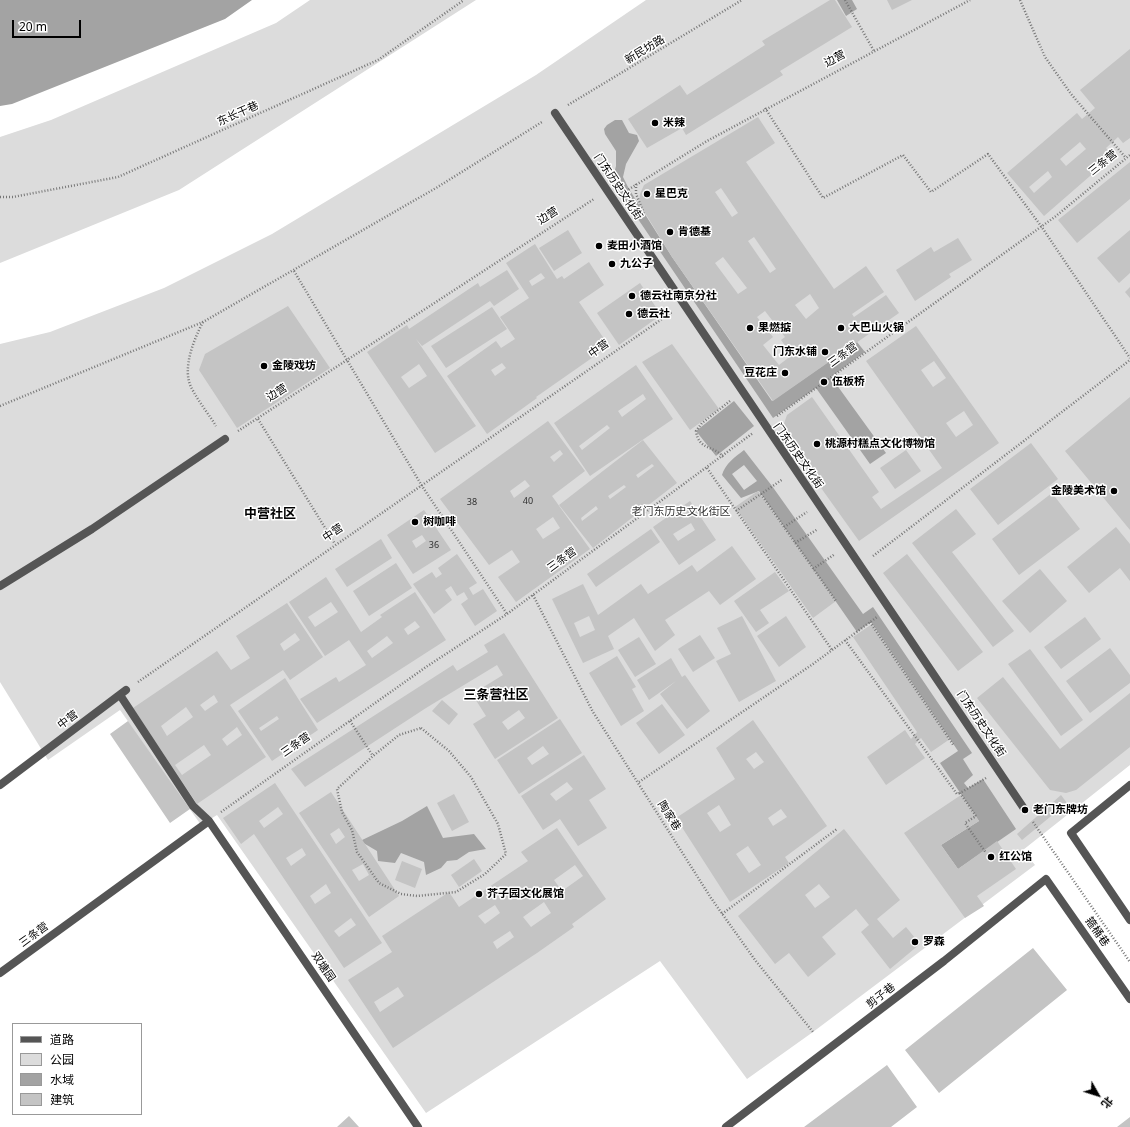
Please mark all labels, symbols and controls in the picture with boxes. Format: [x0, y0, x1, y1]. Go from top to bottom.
scale bar [14, 12, 83, 38]
text: 20 m [19, 18, 47, 35]
street label: 新民坊路 [623, 33, 667, 67]
street label: 边营 [822, 48, 848, 70]
street label: 东长干巷 [215, 99, 261, 129]
place label: 米辣 [663, 116, 685, 130]
marker: 米辣 [650, 118, 660, 128]
street label: 三条营 [1086, 147, 1120, 179]
street label: 门东历史文化街 [591, 151, 645, 223]
place label: 星巴克 [655, 187, 688, 201]
marker: 星巴克 [642, 189, 652, 199]
street label: 边营 [535, 204, 561, 228]
place label: 肯德基 [678, 225, 711, 239]
marker: 肯德基 [665, 227, 675, 237]
place label: 麦田小酒馆 [607, 239, 662, 253]
marker: 麦田小酒馆 [594, 241, 604, 251]
place label: 九公子 [620, 257, 653, 271]
marker: 九公子 [607, 259, 617, 269]
place label: 德云社南京分社 [640, 289, 717, 303]
marker: 德云社南京分社 [627, 291, 637, 301]
place label: 德云社 [637, 307, 670, 321]
marker: 德云社 [624, 309, 634, 319]
place label: 果燃掂 [758, 321, 791, 335]
place label: 大巴山火锅 [849, 321, 904, 335]
marker: 果燃掂 [745, 323, 755, 333]
marker: 大巴山火锅 [836, 323, 846, 333]
street label: 中营 [586, 337, 612, 361]
street label: 三条营 [826, 340, 860, 370]
place label: 门东水铺 [773, 345, 817, 359]
marker: 门东水铺 [820, 347, 830, 357]
place label: 金陵戏坊 [272, 359, 316, 373]
marker: 金陵戏坊 [259, 361, 269, 371]
place label: 豆花庄 [744, 366, 777, 380]
marker: 豆花庄 [780, 368, 790, 378]
place label: 伍板桥 [832, 375, 865, 389]
marker: 伍板桥 [819, 377, 829, 387]
street label: 边营 [264, 381, 290, 405]
street label: 门东历史文化街 [771, 421, 825, 491]
place label: 桃源村糕点文化博物馆 [825, 437, 935, 451]
marker: 桃源村糕点文化博物馆 [812, 439, 822, 449]
place label: 金陵美术馆 [1051, 484, 1106, 498]
marker: 金陵美术馆 [1109, 486, 1119, 496]
house number: 40 [523, 496, 533, 506]
house number: 38 [467, 497, 477, 507]
park label: 老门东历史文化街区 [632, 505, 730, 519]
district label: 中营社区 [244, 506, 296, 522]
place label: 树咖啡 [423, 515, 456, 529]
marker: 树咖啡 [410, 517, 420, 527]
street label: 中营 [320, 521, 346, 545]
house number: 36 [429, 540, 439, 550]
street label: 三条营 [545, 545, 579, 575]
district label: 三条营社区 [464, 687, 528, 703]
street label: 门东历史文化街 [954, 688, 1008, 760]
street label: 中营 [55, 708, 81, 732]
street label: 三条营 [279, 730, 313, 760]
street label: 陶家巷 [655, 799, 683, 833]
place label: 老门东牌坊 [1033, 803, 1088, 817]
marker: 老门东牌坊 [1020, 805, 1030, 815]
place label: 红公馆 [999, 850, 1032, 864]
marker: 红公馆 [986, 852, 996, 862]
place label: 芥子园文化展馆 [487, 887, 564, 901]
marker: 芥子园文化展馆 [474, 889, 484, 899]
street label: 箍桶巷 [1082, 915, 1112, 949]
street label: 三条营 [17, 920, 51, 950]
place label: 罗森 [923, 935, 945, 949]
marker: 罗森 [910, 937, 920, 947]
street label: 双塘园 [308, 950, 338, 984]
street label: 剪子巷 [864, 981, 898, 1011]
legend [12, 1023, 142, 1115]
text: 道路 [50, 1031, 74, 1048]
text: 公园 [50, 1051, 74, 1068]
text: 水域 [50, 1071, 74, 1088]
north arrow [1078, 1075, 1118, 1115]
text: 建筑 [50, 1091, 74, 1108]
text: 北 [1098, 1094, 1117, 1112]

